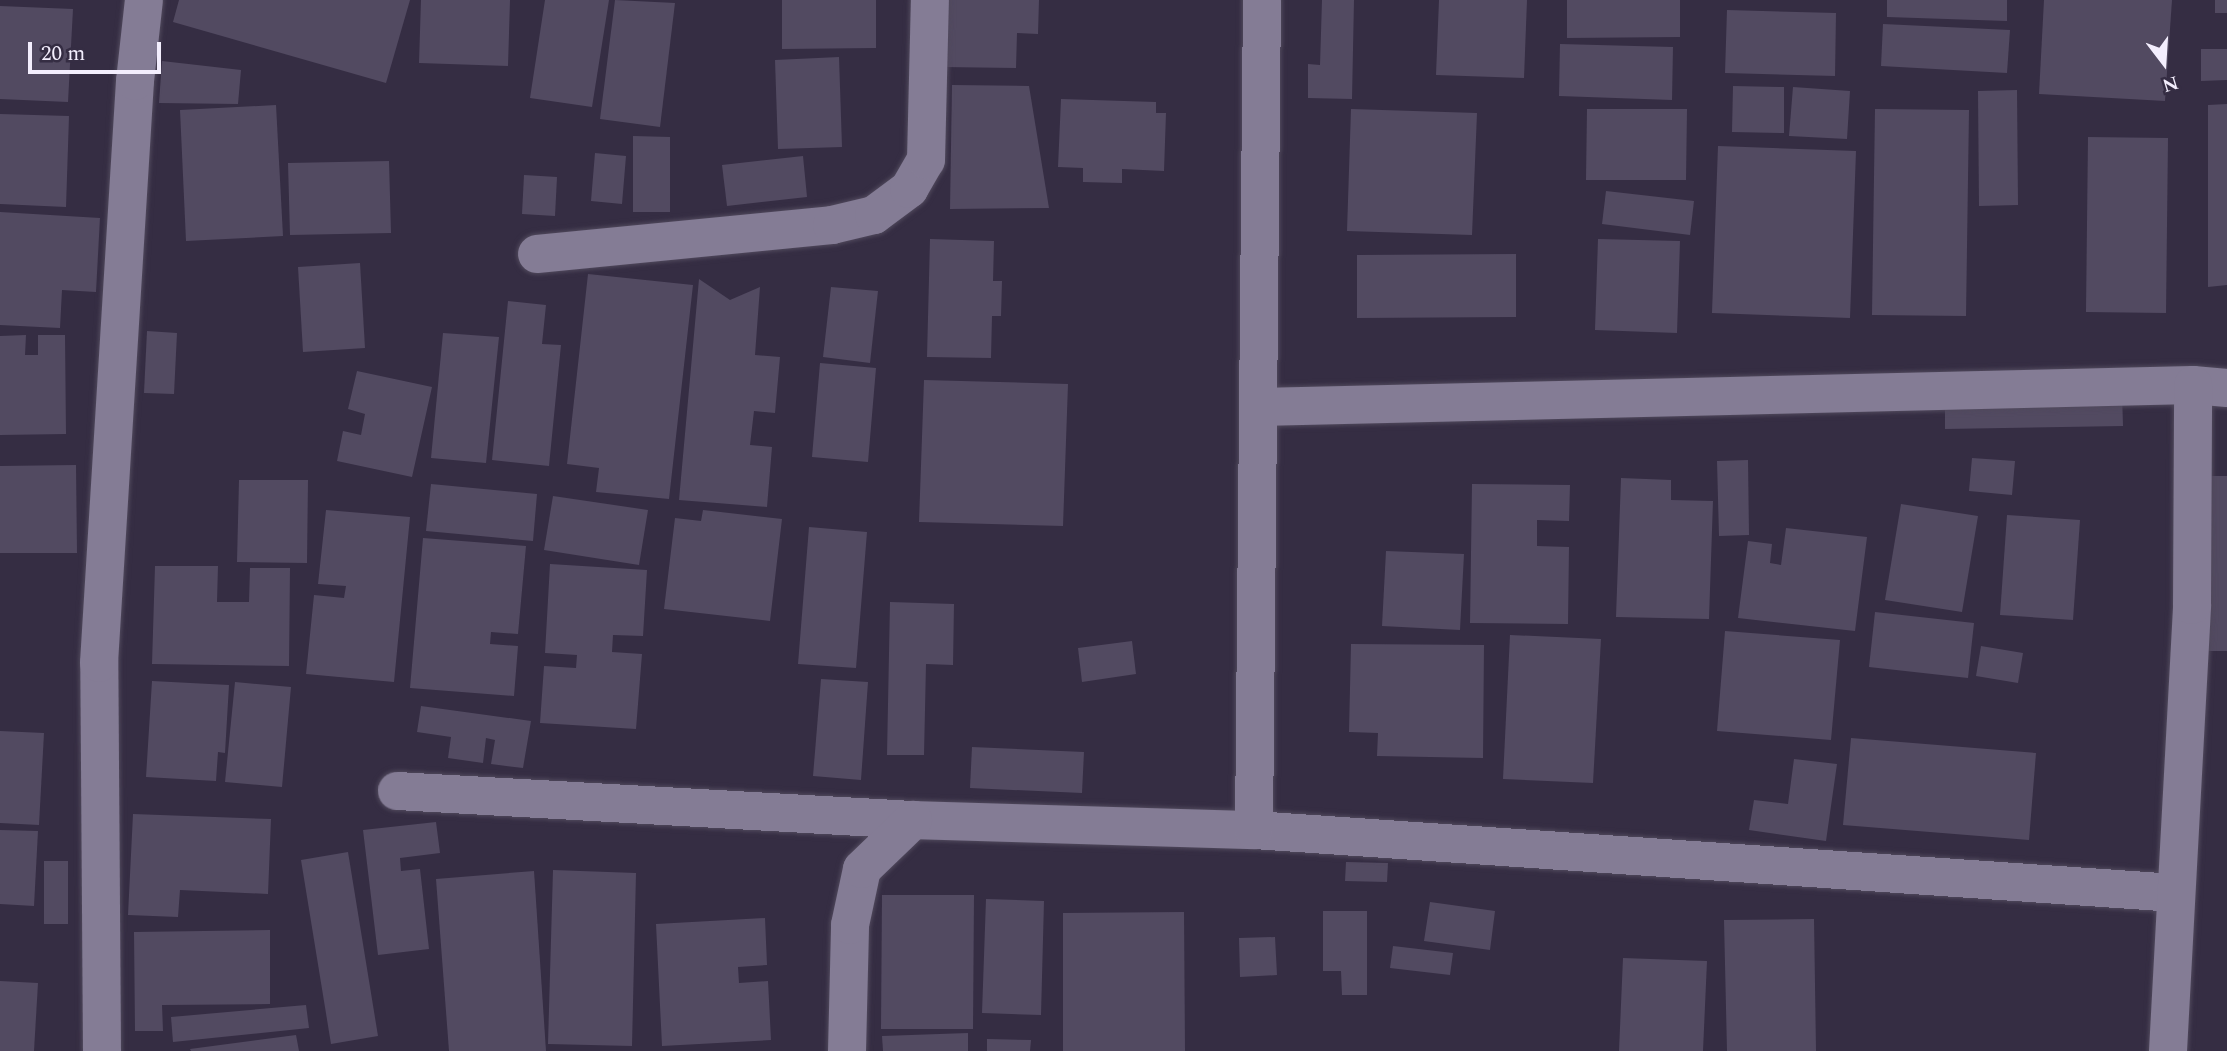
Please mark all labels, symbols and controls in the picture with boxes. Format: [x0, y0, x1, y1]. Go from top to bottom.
scale bar [32, 28, 164, 72]
north arrow [2129, 28, 2199, 98]
text: 20 m [41, 38, 85, 70]
text: N [2159, 67, 2182, 100]

